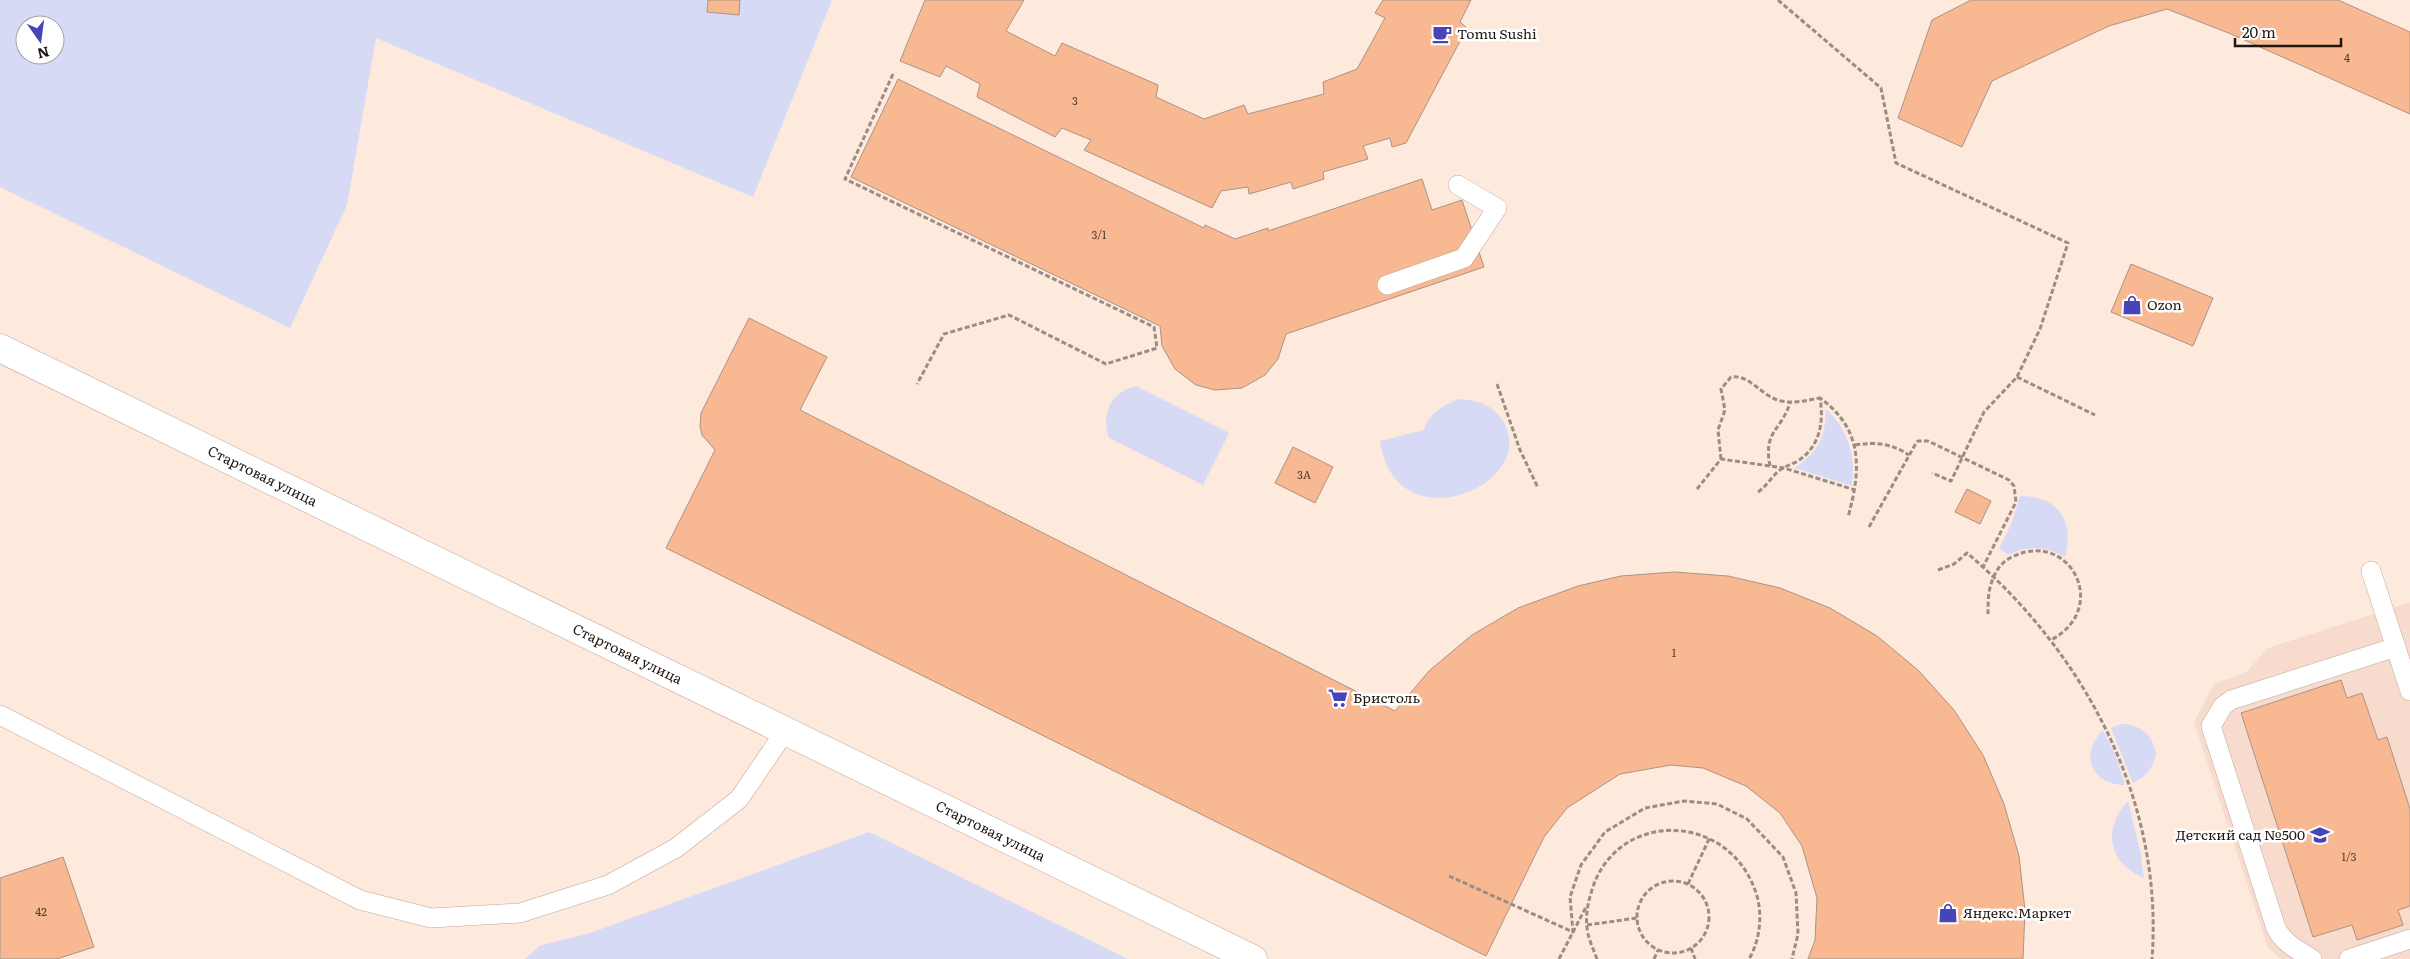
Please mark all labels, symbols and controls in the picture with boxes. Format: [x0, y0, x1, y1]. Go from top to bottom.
north arrow [15, 15, 65, 65]
scale bar [2235, 15, 2341, 47]
text: 20 m [2242, 20, 2276, 43]
cafe icon: Tomu Sushi [1431, 23, 1453, 45]
place label: Tomu Sushi [1457, 23, 1537, 43]
text: N [35, 42, 52, 65]
house number: 4 [2344, 49, 2350, 65]
house number: 3 [1072, 92, 1078, 108]
house number: 3/1 [1092, 226, 1107, 242]
shop icon: Ozon [2121, 294, 2143, 316]
place label: Ozon [2147, 294, 2182, 314]
street label: Стартовая улица [205, 440, 321, 511]
house number: 3А [1297, 466, 1311, 482]
street label: Стартовая улица [570, 618, 686, 688]
house number: 1 [1672, 644, 1677, 660]
supermarket icon: Бристоль [1327, 687, 1349, 709]
place label: Бристоль [1353, 687, 1420, 707]
street label: Стартовая улица [933, 795, 1050, 866]
place label: Детский сад №500 [2176, 824, 2305, 844]
school or university icon: Детский сад №500 [2309, 824, 2331, 846]
house number: 1/3 [2342, 848, 2356, 864]
shop icon: Яндекс.Маркет [1937, 902, 1959, 924]
place label: Яндекс.Маркет [1963, 902, 2071, 922]
house number: 42 [35, 903, 47, 919]

